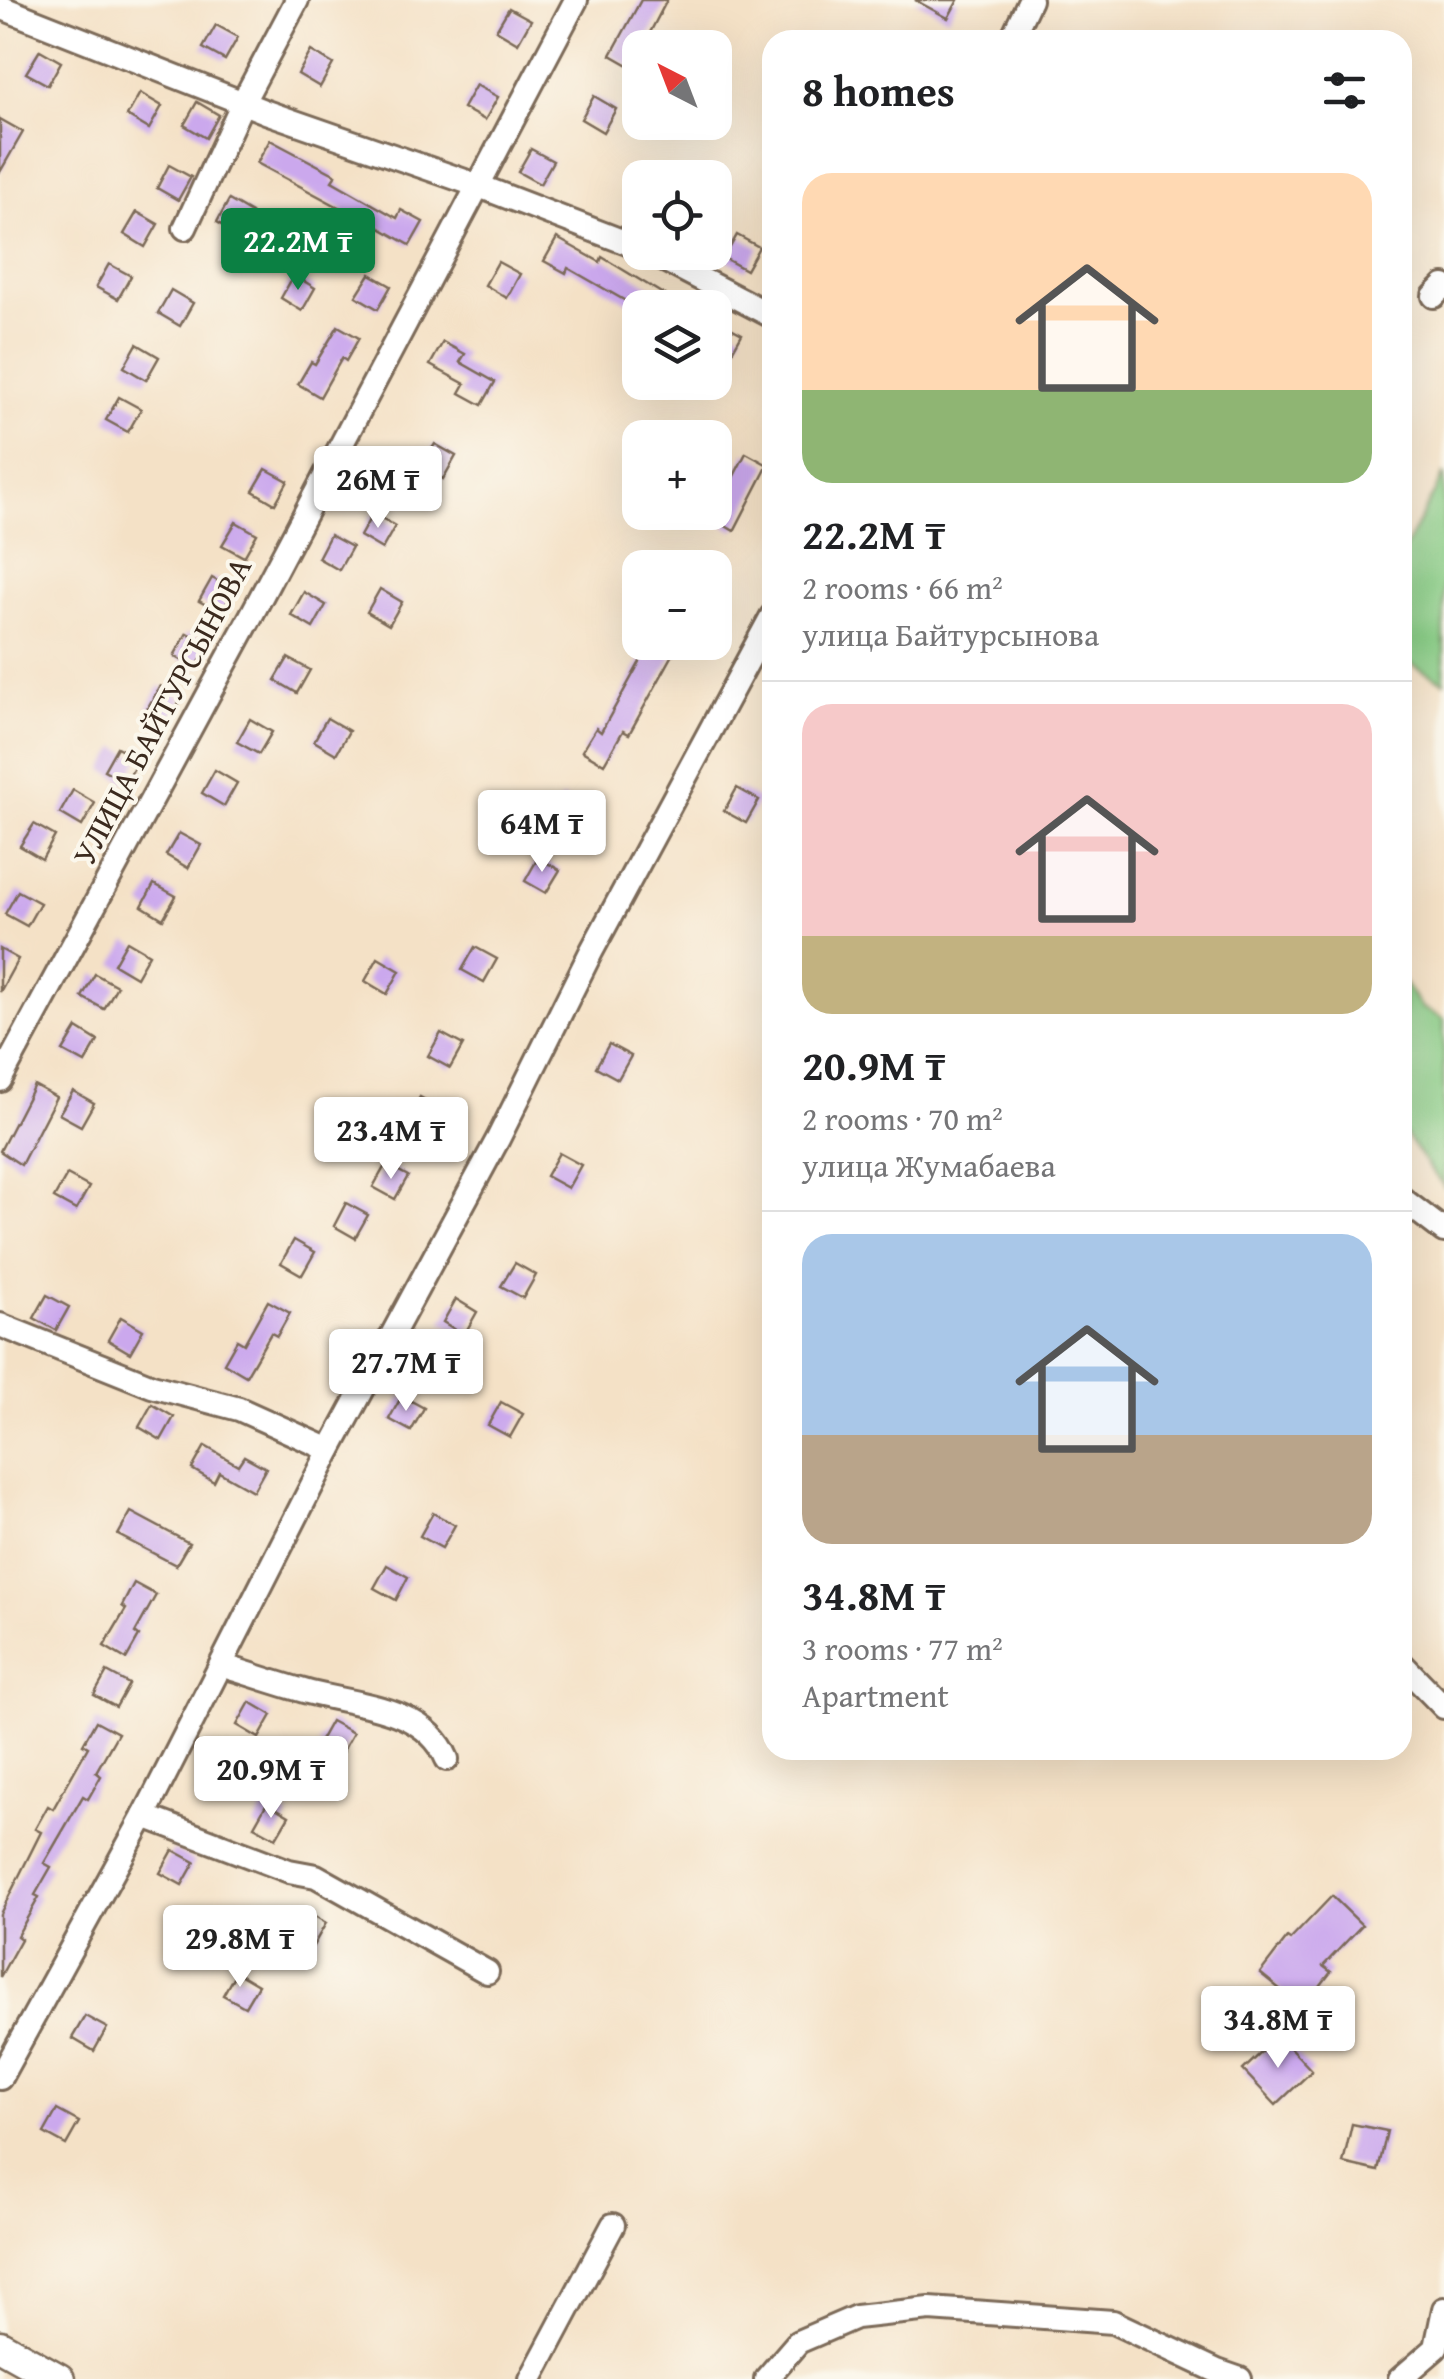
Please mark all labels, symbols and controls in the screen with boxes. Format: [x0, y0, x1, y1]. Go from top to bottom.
north arrow [622, 30, 732, 140]
map controls [622, 30, 732, 660]
text: 8 homes [802, 60, 955, 121]
icon: filters [1317, 63, 1372, 118]
button: locate [622, 160, 732, 270]
pin: 22.2M ₸ [206, 208, 390, 293]
text: 22.2M ₸ [243, 217, 353, 264]
icon: home [997, 238, 1177, 418]
button: layers [622, 290, 732, 400]
button: + [622, 420, 732, 530]
pin: 26M ₸ [308, 446, 448, 531]
text: 26M ₸ [336, 455, 420, 502]
text: 22.2M ₸ [802, 503, 946, 564]
street label: УЛИЦА БАЙТУРСЫНОВА [60, 548, 263, 873]
button: − [622, 550, 732, 660]
text: 2 rooms · 66 m² [802, 564, 1003, 611]
text: улица Байтурсынова [802, 611, 1099, 658]
icon: home [997, 769, 1177, 949]
pin: 64M ₸ [472, 790, 612, 875]
text: 64M ₸ [500, 799, 584, 846]
text: 20.9M ₸ [802, 1034, 946, 1095]
text: 2 rooms · 70 m² [802, 1095, 1003, 1142]
pin: 23.4M ₸ [299, 1097, 483, 1182]
text: 23.4M ₸ [336, 1106, 446, 1153]
text: улица Жумабаева [802, 1142, 1056, 1189]
icon: home [997, 1299, 1177, 1479]
pin: 27.7M ₸ [314, 1329, 498, 1414]
text: 27.7M ₸ [351, 1338, 461, 1385]
text: 34.8M ₸ [802, 1564, 946, 1625]
text: 3 rooms · 77 m² [802, 1625, 1003, 1672]
text: Apartment [802, 1672, 949, 1719]
pin: 20.9M ₸ [179, 1736, 363, 1821]
text: 20.9M ₸ [216, 1745, 326, 1792]
pin: 29.8M ₸ [148, 1905, 332, 1990]
text: 29.8M ₸ [185, 1914, 295, 1961]
pin: 34.8M ₸ [1186, 1986, 1370, 2071]
text: 34.8M ₸ [1223, 1995, 1333, 2042]

